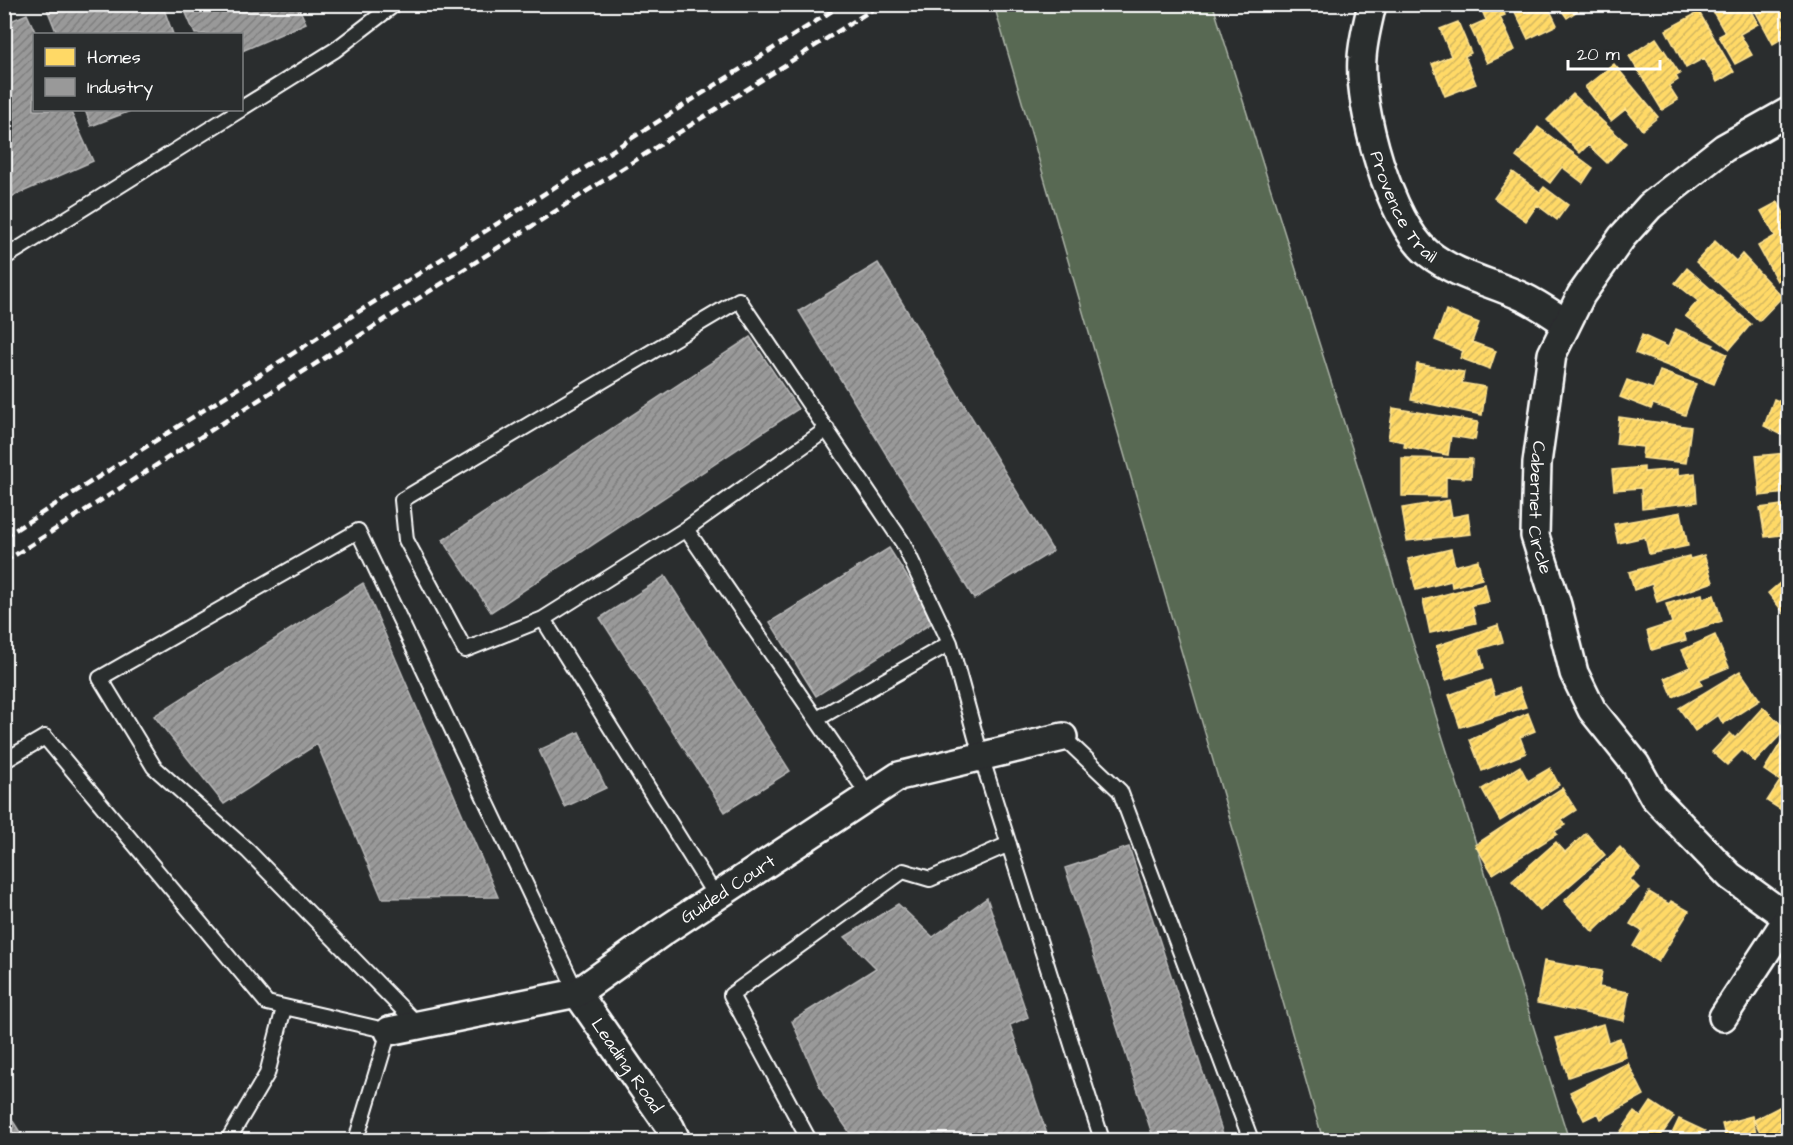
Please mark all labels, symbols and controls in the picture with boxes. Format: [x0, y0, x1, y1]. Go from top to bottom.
legend [33, 33, 243, 111]
scale bar [1568, 33, 1660, 71]
text: 20 m [1577, 42, 1620, 67]
text: Homes [87, 45, 141, 70]
text: Industry [87, 75, 153, 101]
street label: Provence Trail [1364, 148, 1442, 268]
street label: Cabernet Circle [1522, 439, 1559, 577]
street label: Guided Court [675, 848, 781, 929]
street label: Leading Road [585, 1013, 669, 1118]

